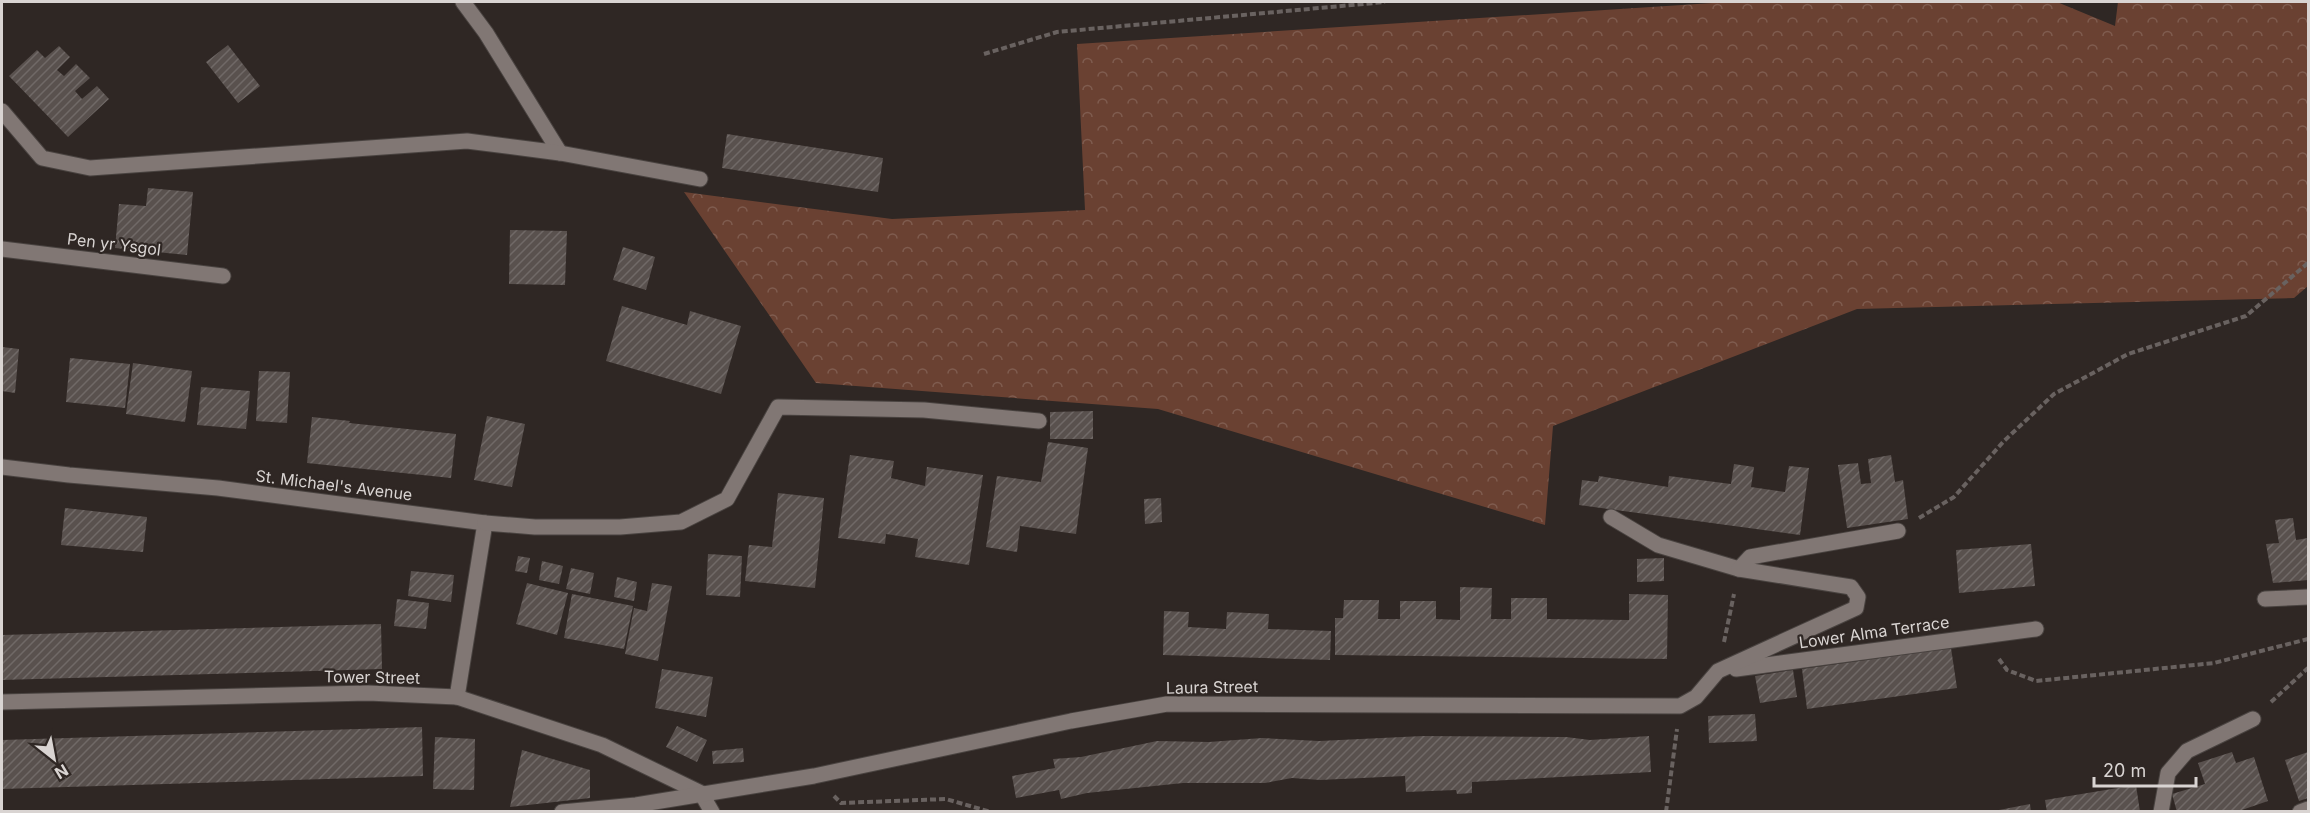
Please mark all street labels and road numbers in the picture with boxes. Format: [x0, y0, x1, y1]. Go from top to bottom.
street label: Pen yr Ysgol [66, 228, 162, 260]
street label: St. Michael's Avenue [255, 465, 413, 505]
street label: Lower Alma Terrace [1798, 612, 1950, 652]
street label: Tower Street [324, 666, 420, 688]
street label: Laura Street [1166, 676, 1258, 698]

